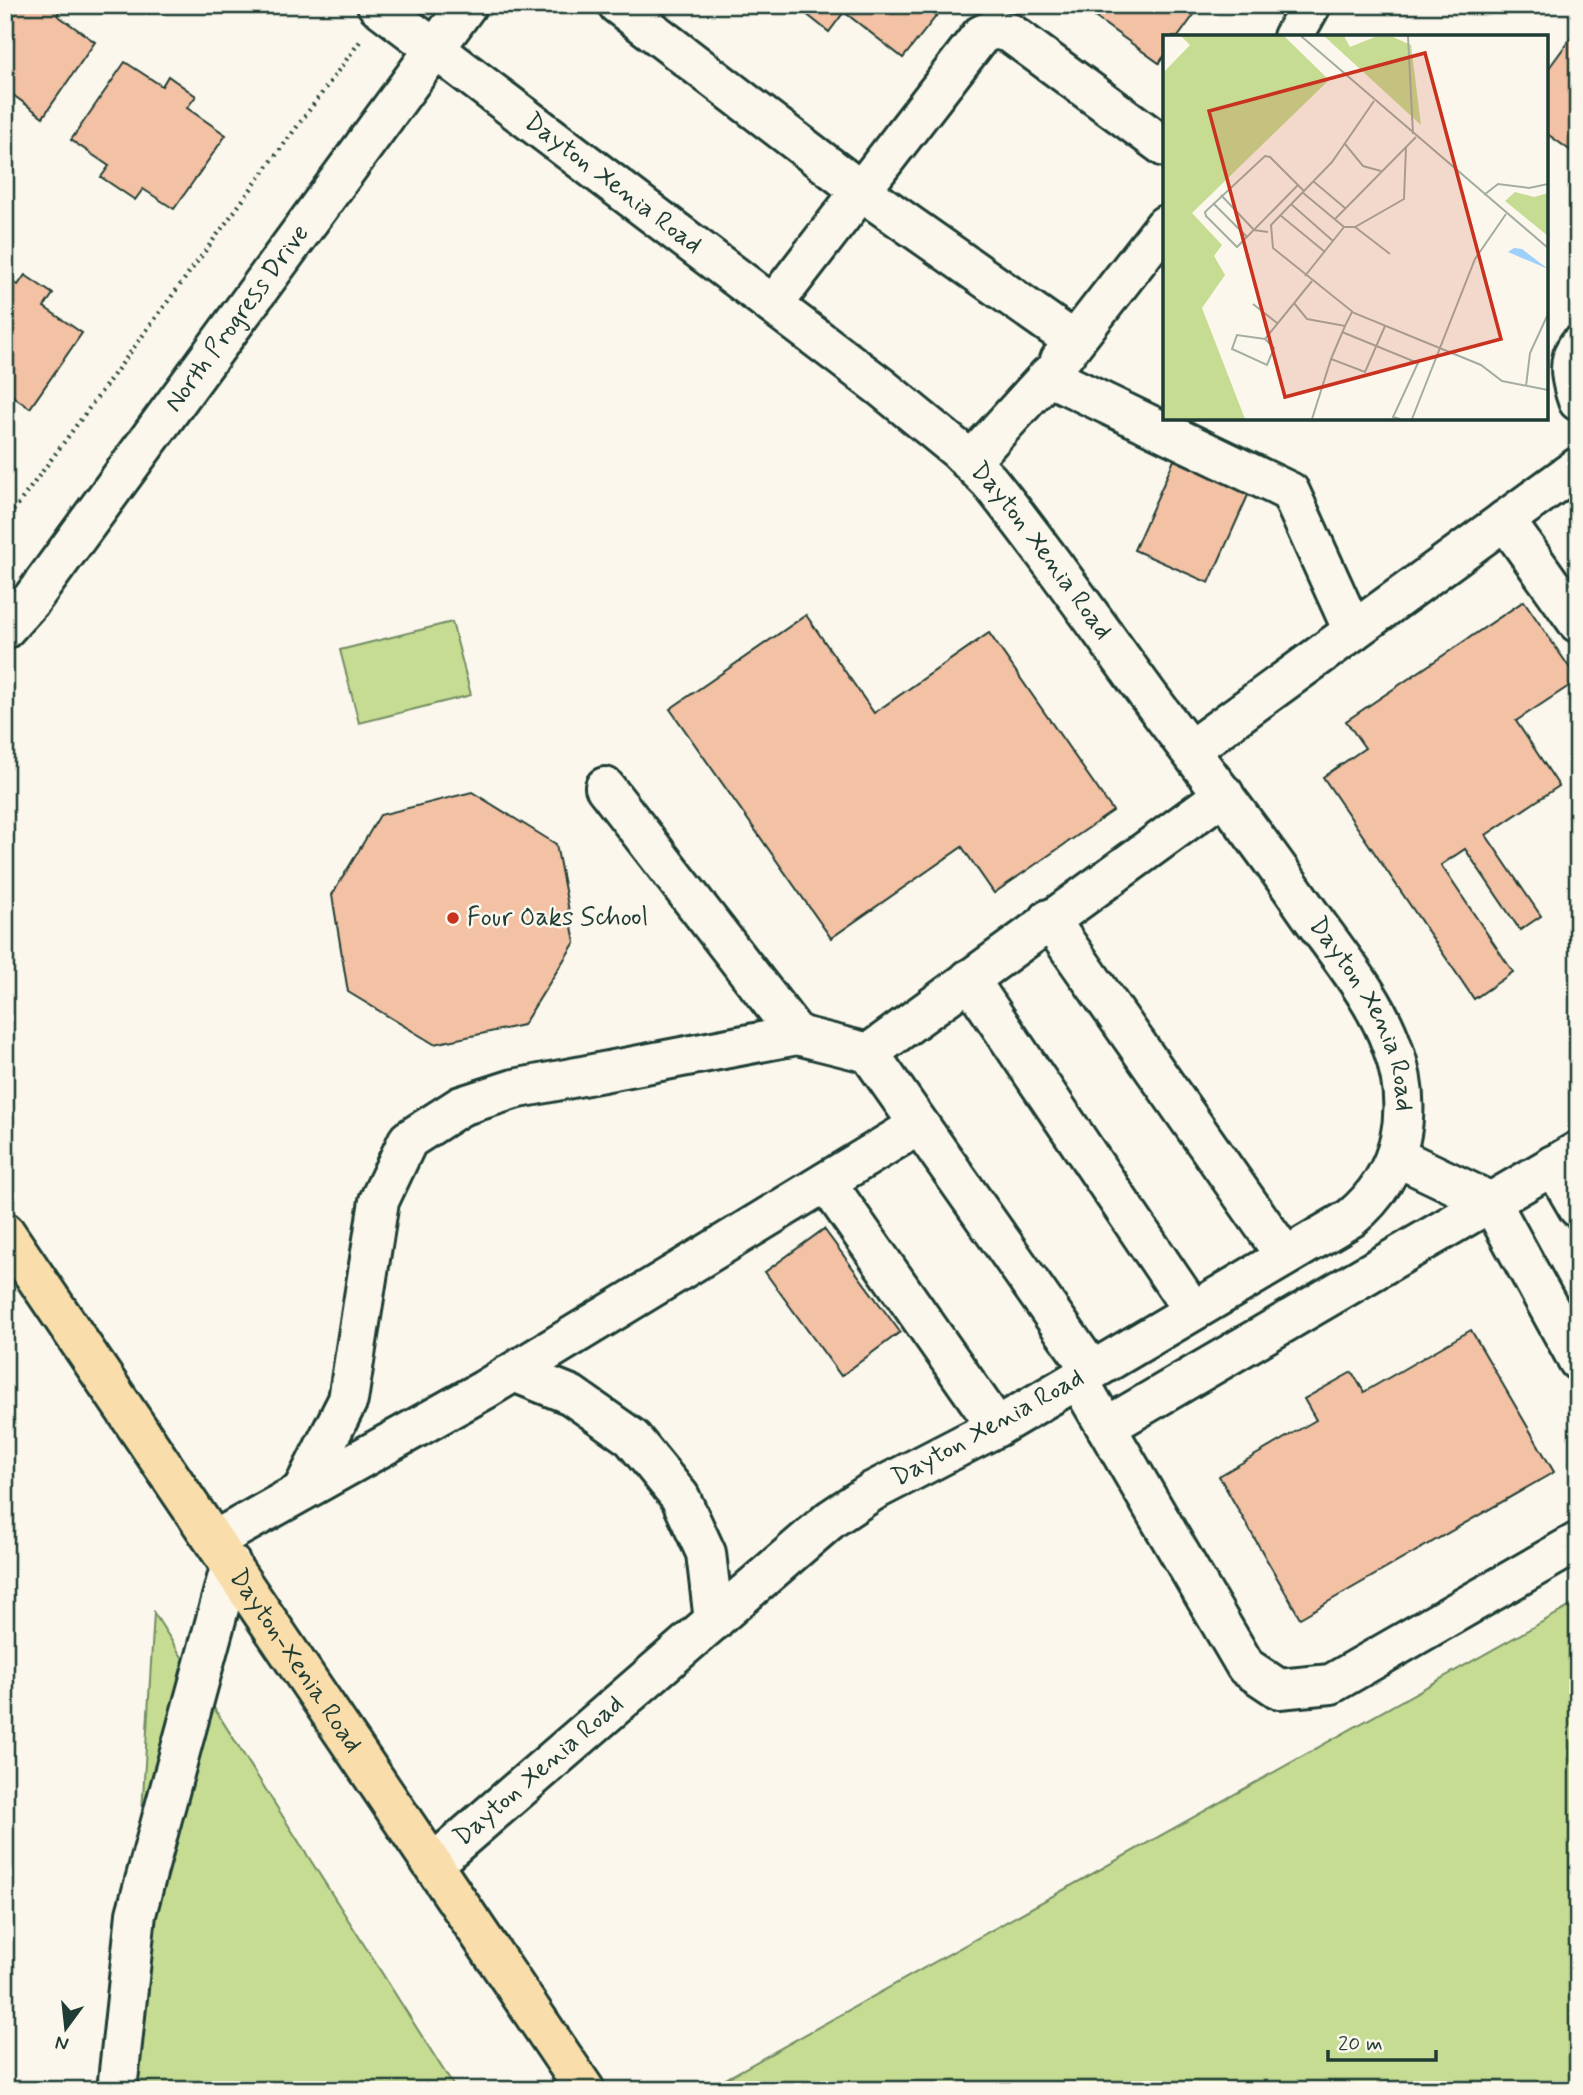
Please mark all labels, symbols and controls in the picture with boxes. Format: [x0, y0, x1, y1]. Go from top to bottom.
inset map [1163, 35, 1548, 420]
street label: Dayton Xenia Road [517, 105, 709, 262]
street label: North Progress Drive [157, 218, 317, 419]
street label: Dayton Xenia Road [963, 455, 1119, 647]
place label: Four Oaks School [467, 901, 648, 935]
marker: Four Oaks School [445, 910, 461, 926]
street label: Dayton Xenia Road [1300, 910, 1420, 1112]
street label: Dayton Xenia Road [886, 1361, 1090, 1495]
street label: Dayton-Xenia Road [221, 1563, 369, 1760]
street label: Dayton Xenia Road [447, 1688, 631, 1854]
north arrow [32, 1994, 102, 2064]
scale bar [1328, 2018, 1436, 2062]
text: N [53, 2029, 71, 2057]
text: 20 m [1338, 2030, 1383, 2058]

